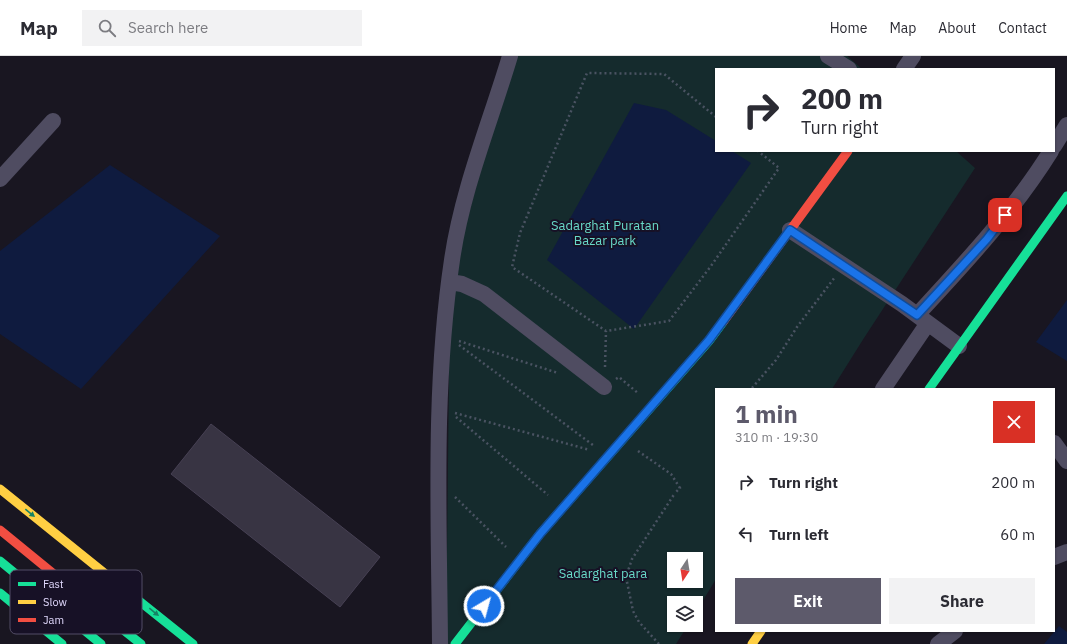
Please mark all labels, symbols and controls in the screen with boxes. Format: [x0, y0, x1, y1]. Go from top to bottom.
search box [82, 10, 362, 46]
text: Map [20, 16, 58, 40]
icon: search [96, 17, 118, 39]
text: Search here [128, 18, 208, 37]
text: Home [830, 19, 867, 37]
text: Map [889, 19, 916, 37]
text: About [938, 19, 976, 37]
text: Contact [998, 19, 1047, 37]
text: 200 m [801, 80, 883, 117]
icon: right [735, 84, 787, 136]
text: Turn right [801, 116, 879, 139]
pin [988, 198, 1022, 232]
icon: arrive [994, 204, 1016, 226]
park label: Sadarghat Puratan Bazar park [551, 217, 659, 249]
text: 1 min [735, 398, 798, 430]
button: close [993, 401, 1035, 443]
text: 310 m · 19:30 [735, 429, 818, 446]
icon: right [735, 471, 757, 493]
text: Turn right [769, 473, 838, 492]
text: 200 m [991, 473, 1035, 492]
one-way arrow [25, 509, 36, 518]
icon: left [735, 523, 757, 545]
text: Turn left [769, 525, 829, 544]
text: 60 m [1000, 525, 1035, 544]
north arrow [667, 552, 703, 588]
map controls [667, 552, 703, 632]
park label: Sadarghat para [559, 565, 647, 582]
legend [10, 570, 142, 634]
text: Fast [43, 577, 64, 591]
button: Exit [735, 578, 881, 624]
button: Share [889, 578, 1035, 624]
position arrow [463, 585, 505, 627]
text: Slow [43, 595, 67, 609]
button: layers [667, 596, 703, 632]
one-way arrow [148, 608, 159, 616]
text: Jam [43, 613, 64, 627]

